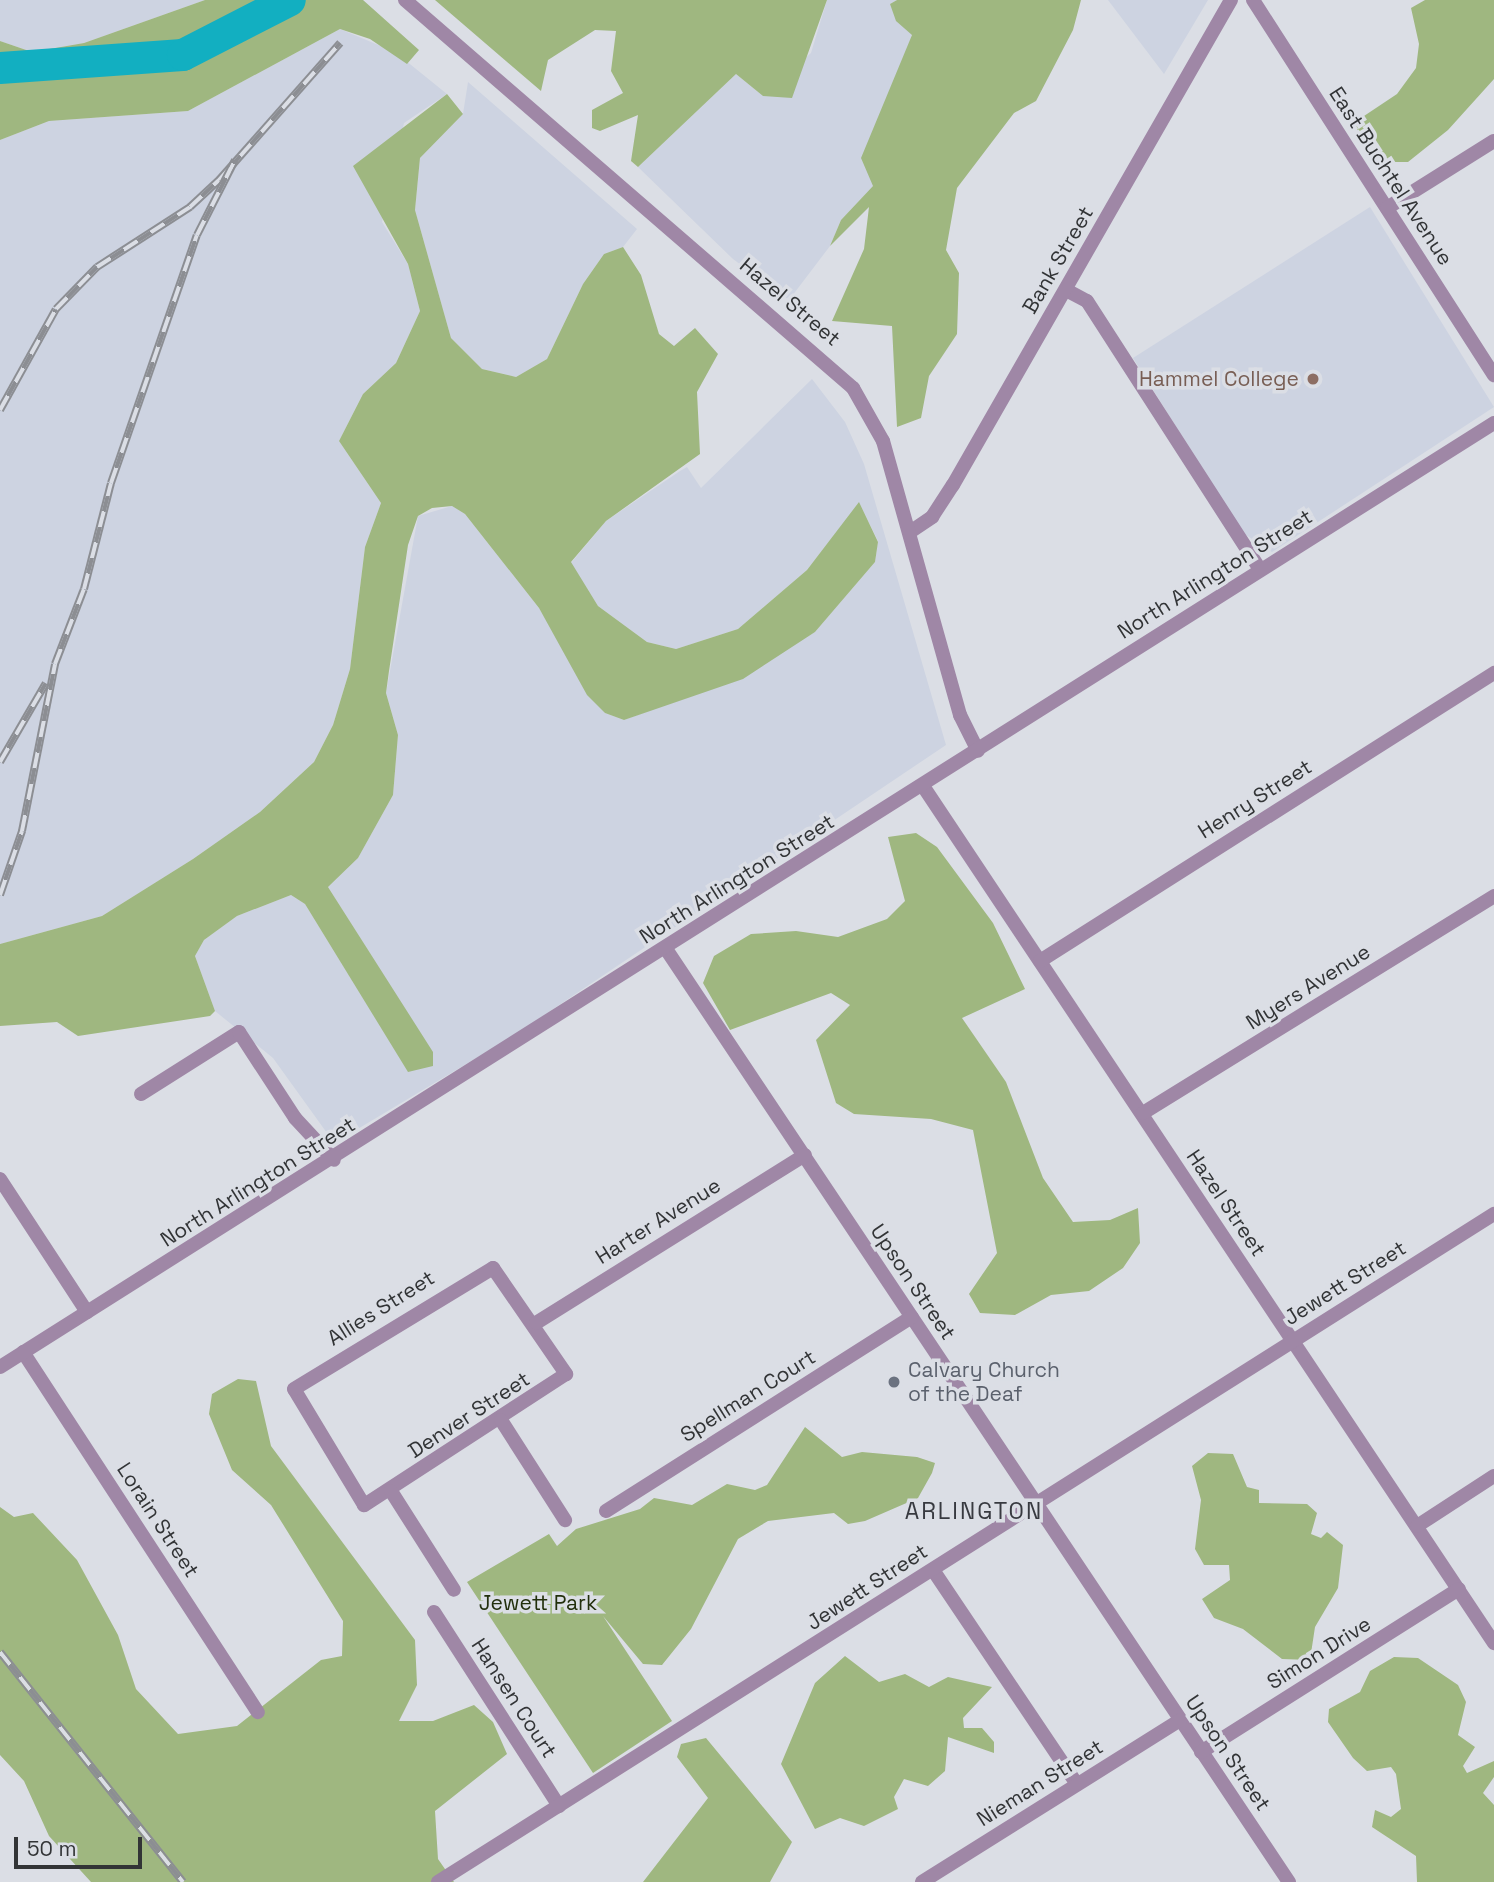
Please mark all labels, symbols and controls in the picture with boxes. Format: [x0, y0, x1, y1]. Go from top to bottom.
street label: East Buchtel Avenue [1324, 82, 1458, 270]
street label: Bank Street [1017, 202, 1099, 318]
street label: Hazel Street [735, 253, 845, 351]
place label: Hammel College [1139, 366, 1299, 392]
marker: Hammel College [1305, 371, 1321, 387]
street label: North Arlington Street [1113, 504, 1317, 644]
street label: Henry Street [1193, 754, 1317, 844]
street label: North Arlington Street [635, 809, 839, 949]
street label: Myers Avenue [1241, 939, 1375, 1035]
street label: North Arlington Street [156, 1112, 360, 1252]
street label: Hazel Street [1181, 1145, 1271, 1261]
street label: Harter Avenue [591, 1172, 725, 1270]
street label: Upson Street [865, 1219, 961, 1345]
street label: Jewett Street [1279, 1235, 1411, 1331]
street label: Allies Street [323, 1265, 439, 1351]
street label: Spellman Court [676, 1344, 820, 1448]
place label: Calvary Church of the Deaf [908, 1357, 1060, 1407]
street label: Denver Street [404, 1366, 534, 1464]
marker: Calvary Church of the Deaf [886, 1374, 902, 1390]
street label: Lorain Street [112, 1458, 204, 1582]
district label: ARLINGTON [906, 1497, 1042, 1525]
street label: Jewett Street [802, 1539, 932, 1635]
park label: Jewett Park [479, 1590, 597, 1616]
street label: Simon Drive [1262, 1611, 1376, 1695]
street label: Hansen Court [466, 1634, 562, 1762]
street label: Upson Street [1180, 1690, 1276, 1816]
street label: Nieman Street [972, 1734, 1108, 1832]
scale bar [18, 1822, 145, 1866]
text: 50 m [27, 1835, 77, 1862]

